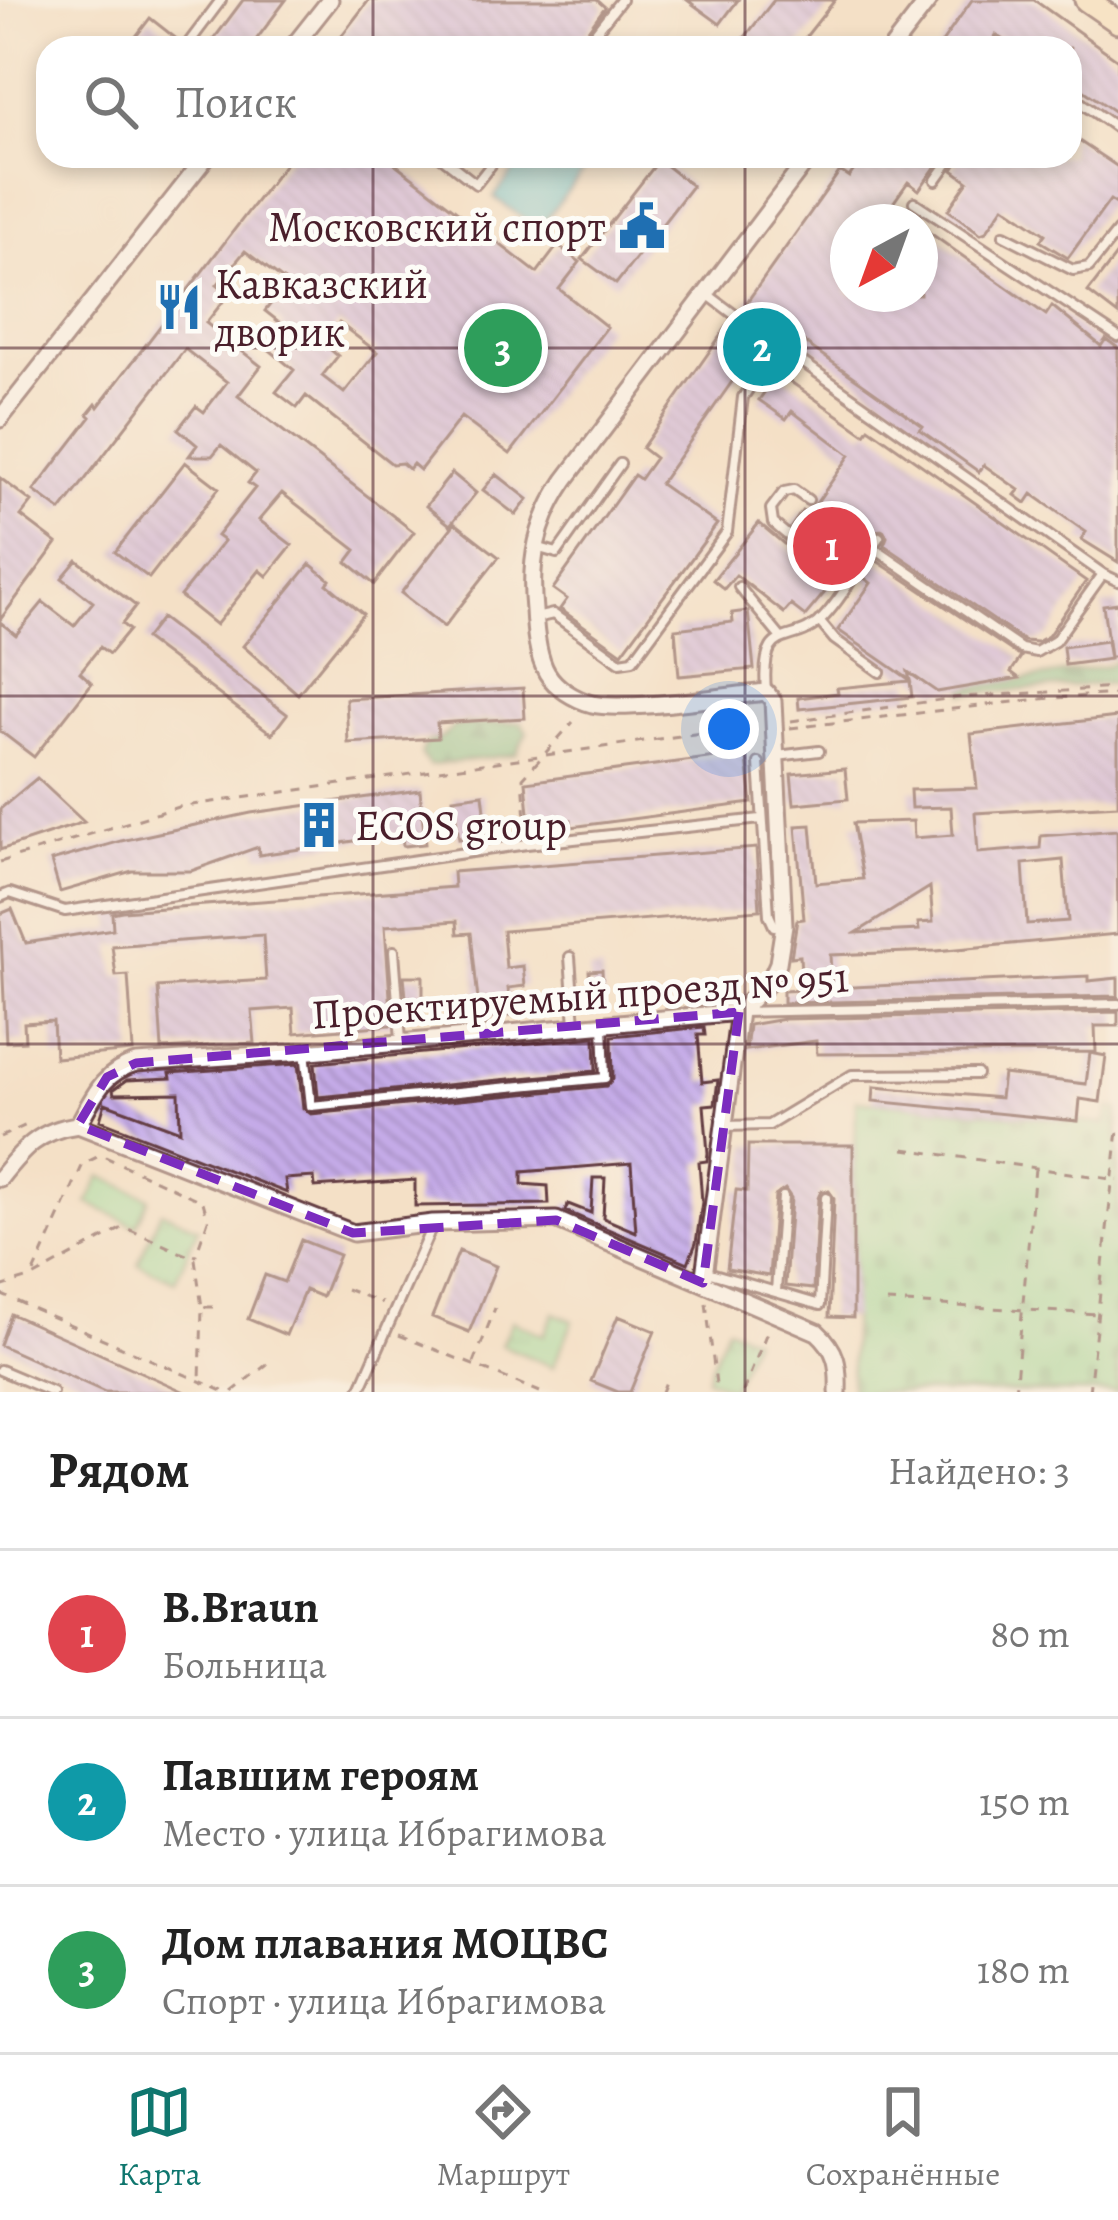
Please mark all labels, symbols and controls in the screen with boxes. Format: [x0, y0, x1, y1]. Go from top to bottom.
search box [36, 36, 1082, 168]
icon: search [78, 69, 144, 135]
text: Поиск [174, 71, 297, 133]
place label: Московский спорт [268, 198, 606, 255]
public building icon: Московский спорт [617, 201, 667, 251]
north arrow [830, 204, 938, 312]
place label: Кавказский дворик [214, 255, 428, 360]
restaurant icon: Кавказский дворик [154, 282, 204, 332]
pin: 2 [723, 302, 801, 392]
pin: 3 [464, 303, 542, 393]
pin: 1 [793, 501, 871, 591]
your location [699, 699, 759, 759]
place label: ECOS group [355, 797, 567, 854]
building icon: ECOS group [294, 800, 344, 850]
street label: Проектируемый проезд № 951 [309, 948, 851, 1043]
text: Рядом [48, 1435, 190, 1505]
text: Найдено: 3 [888, 1444, 1070, 1497]
text: B.Braun [162, 1576, 319, 1638]
text: 1 [80, 1607, 94, 1660]
text: 80 m [990, 1607, 1070, 1660]
text: Больница [162, 1638, 327, 1691]
text: Павшим героям [162, 1744, 479, 1806]
text: 2 [78, 1775, 96, 1828]
text: 150 m [979, 1775, 1070, 1828]
text: Место · улица Ибрагимова [162, 1806, 606, 1859]
text: Дом плавания МОЦВС [162, 1912, 608, 1974]
text: 3 [79, 1943, 95, 1996]
text: 180 m [977, 1943, 1070, 1996]
text: Спорт · улица Ибрагимова [162, 1974, 606, 2027]
tab: Карта [118, 2079, 201, 2196]
tab: Маршрут [436, 2079, 570, 2196]
tab: Сохранённые [806, 2079, 1000, 2196]

